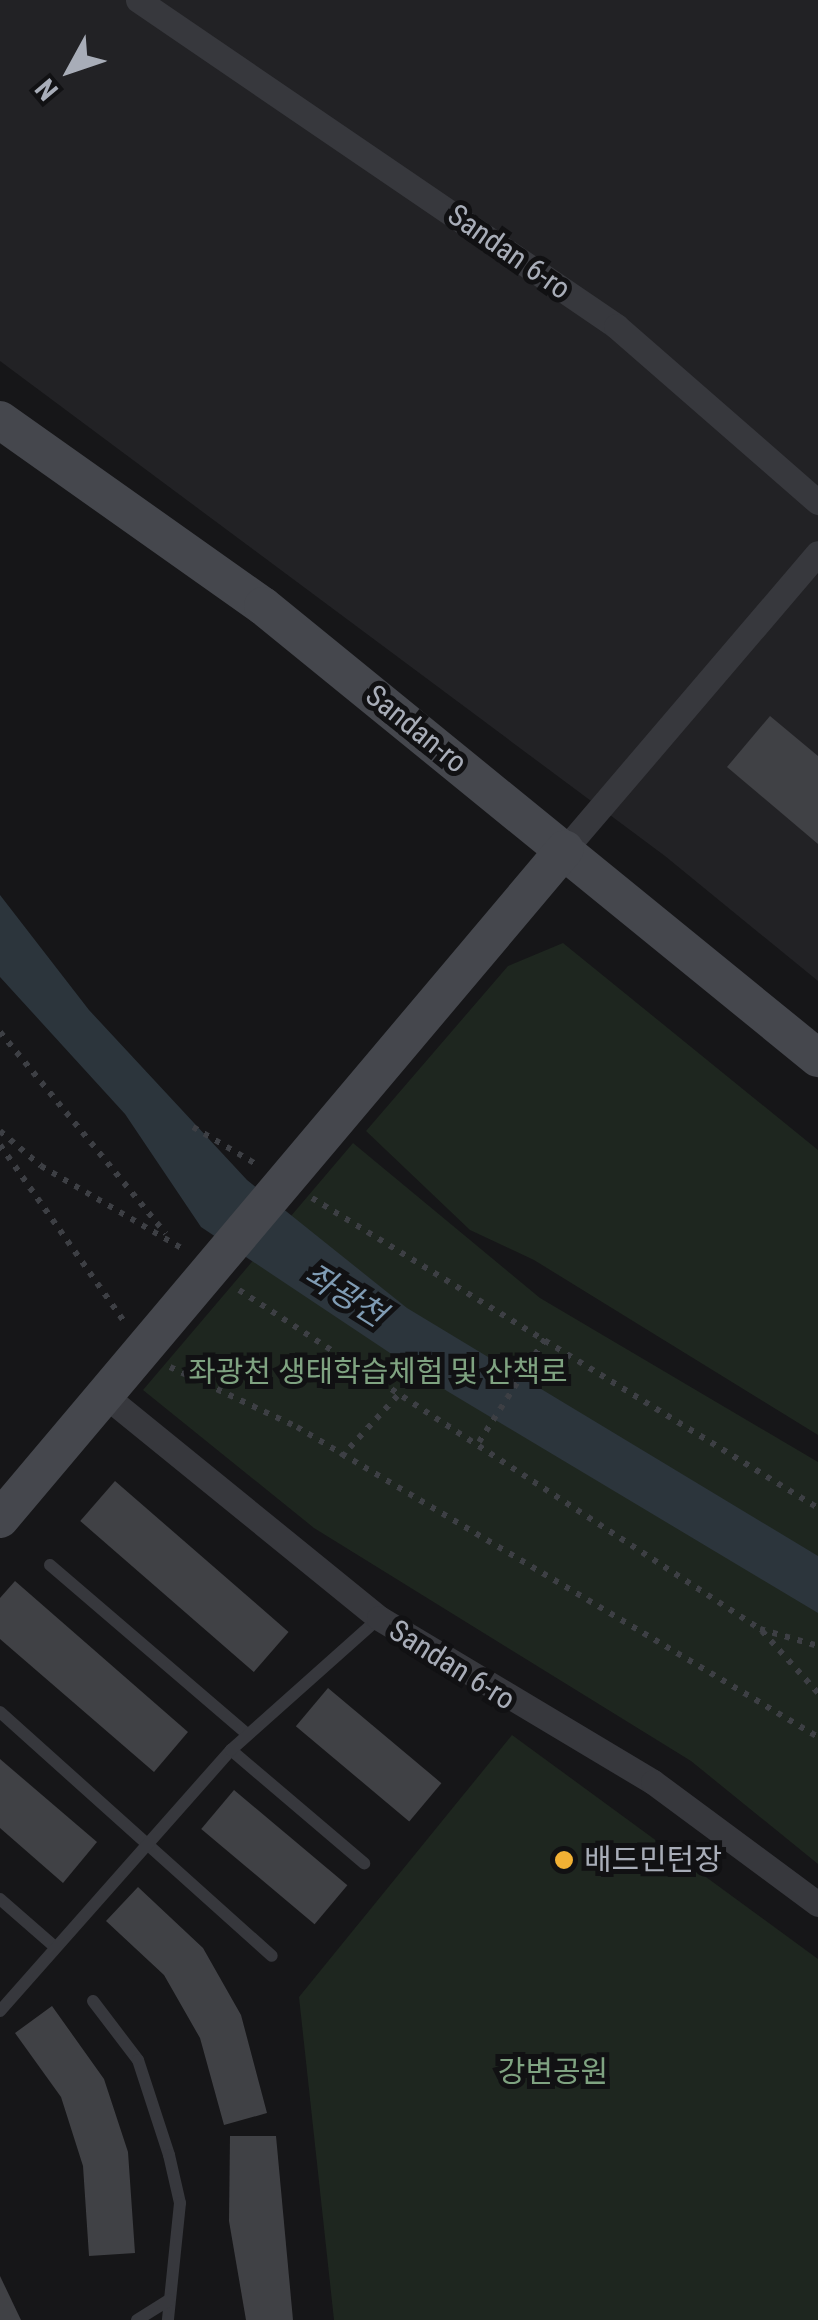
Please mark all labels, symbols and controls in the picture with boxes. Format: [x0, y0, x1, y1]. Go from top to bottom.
north arrow [20, 20, 120, 120]
text: N [28, 72, 65, 107]
street label: Sandan 6-ro [441, 197, 577, 307]
street label: Sandan-ro [358, 677, 474, 781]
water label: 좌광천 [297, 1255, 393, 1335]
park label: 좌광천 생태학습체험 및 산책로 [188, 1354, 568, 1390]
street label: Sandan 6-ro [383, 1612, 521, 1718]
place label: 배드민턴장 [584, 1842, 722, 1878]
marker: 배드민턴장 [553, 1849, 575, 1871]
park label: 강변공원 [498, 2054, 608, 2090]

